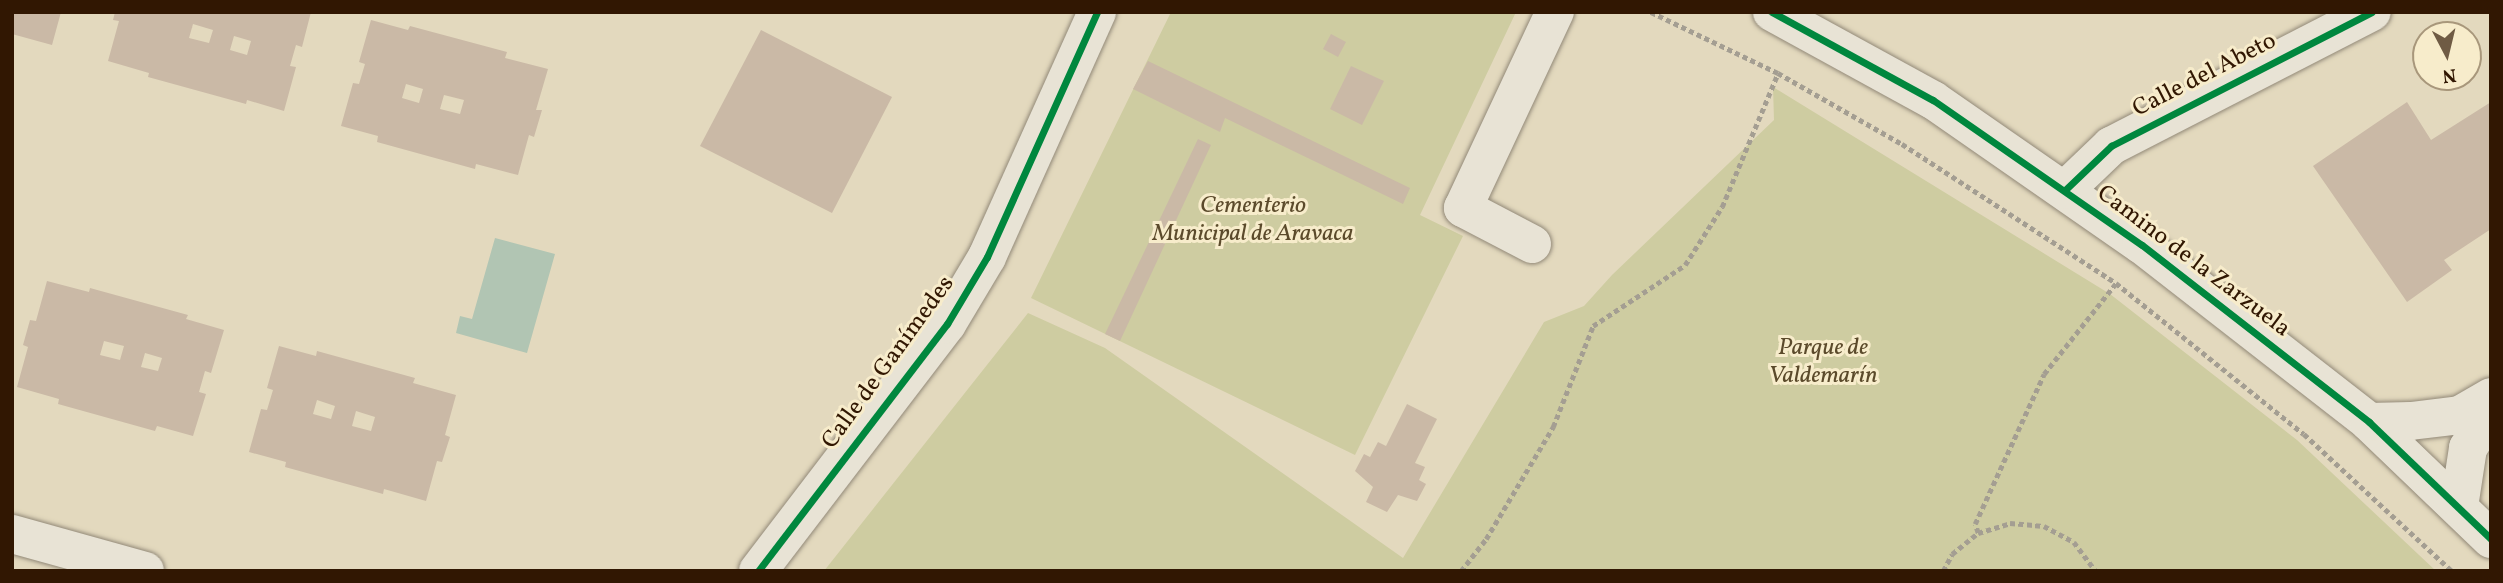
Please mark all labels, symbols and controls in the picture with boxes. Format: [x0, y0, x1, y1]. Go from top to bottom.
north arrow [2412, 21, 2482, 91]
street label: Calle del Abeto [2128, 27, 2282, 125]
text: N [2441, 61, 2458, 89]
street label: Camino de la Zarzuela [2091, 180, 2295, 344]
park label: Cementerio Municipal de Aravaca [1152, 193, 1354, 249]
street label: Calle de Ganímedes [817, 271, 961, 455]
park label: Parque de Valdemarín [1769, 335, 1877, 391]

